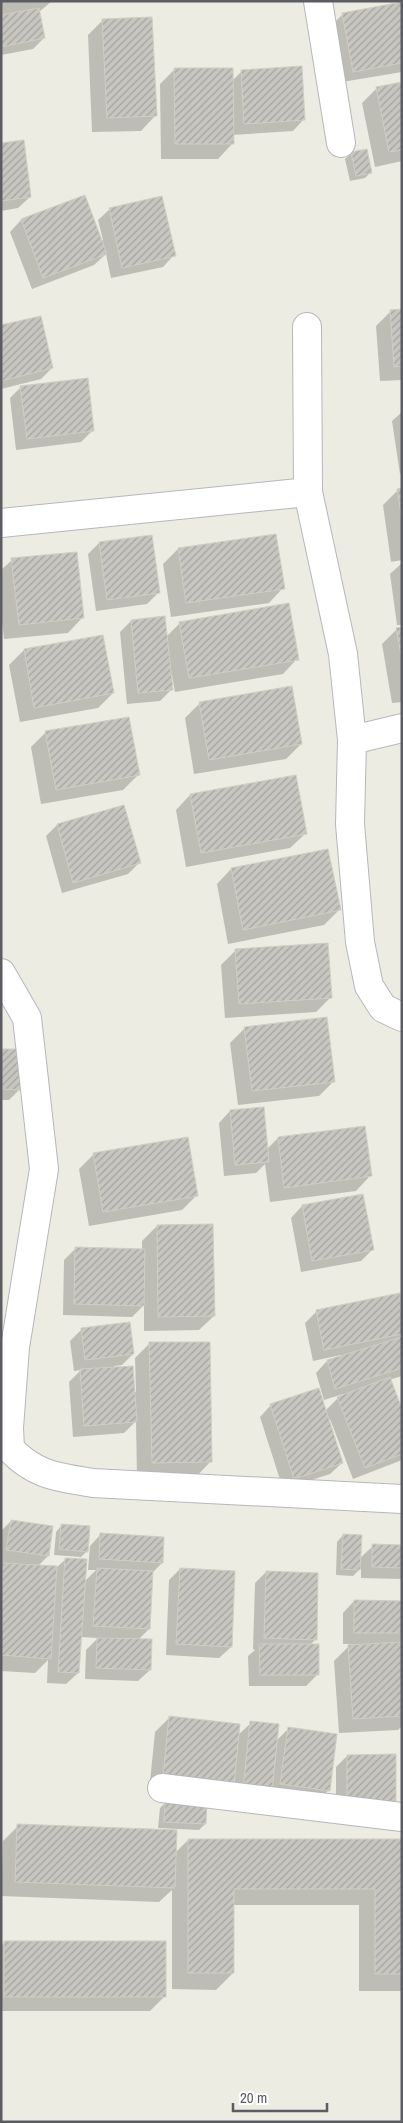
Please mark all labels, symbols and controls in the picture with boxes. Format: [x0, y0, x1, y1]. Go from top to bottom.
scale bar [233, 2080, 327, 2112]
text: 20 m [240, 2087, 267, 2108]

